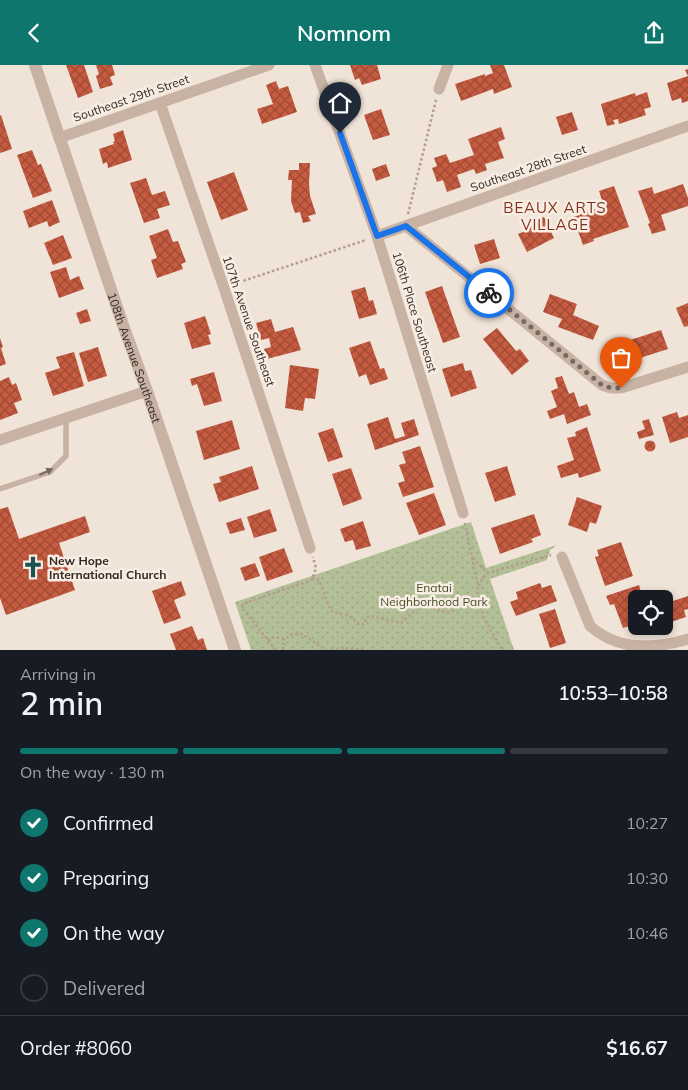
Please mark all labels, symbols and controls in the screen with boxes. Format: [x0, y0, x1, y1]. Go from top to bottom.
icon: back [20, 19, 48, 47]
text: Nomnom [297, 19, 391, 47]
icon: share [640, 19, 668, 47]
street label: Southeast 29th Street [71, 71, 191, 125]
pin [319, 82, 361, 133]
icon: home [326, 89, 354, 117]
street label: Southeast 28th Street [468, 141, 588, 195]
district label: BEAUX ARTS VILLAGE [503, 198, 607, 234]
street label: 106th Place Southeast [389, 250, 441, 374]
street label: 107th Avenue Southeast [220, 254, 278, 388]
courier [464, 268, 514, 318]
icon: bike [475, 279, 503, 307]
street label: 108th Avenue Southeast [105, 290, 165, 425]
pin [600, 337, 642, 388]
icon: bag [607, 344, 635, 372]
one-way arrow [38, 468, 53, 477]
place label: New Hope International Church [49, 553, 167, 582]
church icon: New Hope International Church [20, 554, 46, 580]
park label: Enatai Neighborhood Park [380, 580, 488, 609]
map controls [628, 590, 673, 635]
button: locate [628, 590, 673, 635]
text: Arriving in [20, 664, 96, 684]
text: 10:53–10:58 [558, 681, 668, 705]
text: 2 min [20, 683, 103, 723]
text: On the way · 130 m [20, 762, 165, 782]
icon: check [20, 809, 48, 837]
text: Confirmed [63, 811, 154, 835]
text: 10:27 [626, 813, 668, 833]
icon: check [20, 864, 48, 892]
text: Preparing [63, 866, 149, 890]
text: 10:30 [626, 868, 668, 888]
icon: check [20, 919, 48, 947]
text: On the way [63, 921, 165, 945]
text: 10:46 [626, 923, 668, 943]
text: Delivered [63, 976, 145, 1000]
text: Order #8060 [20, 1036, 132, 1060]
text: $16.67 [606, 1036, 668, 1060]

